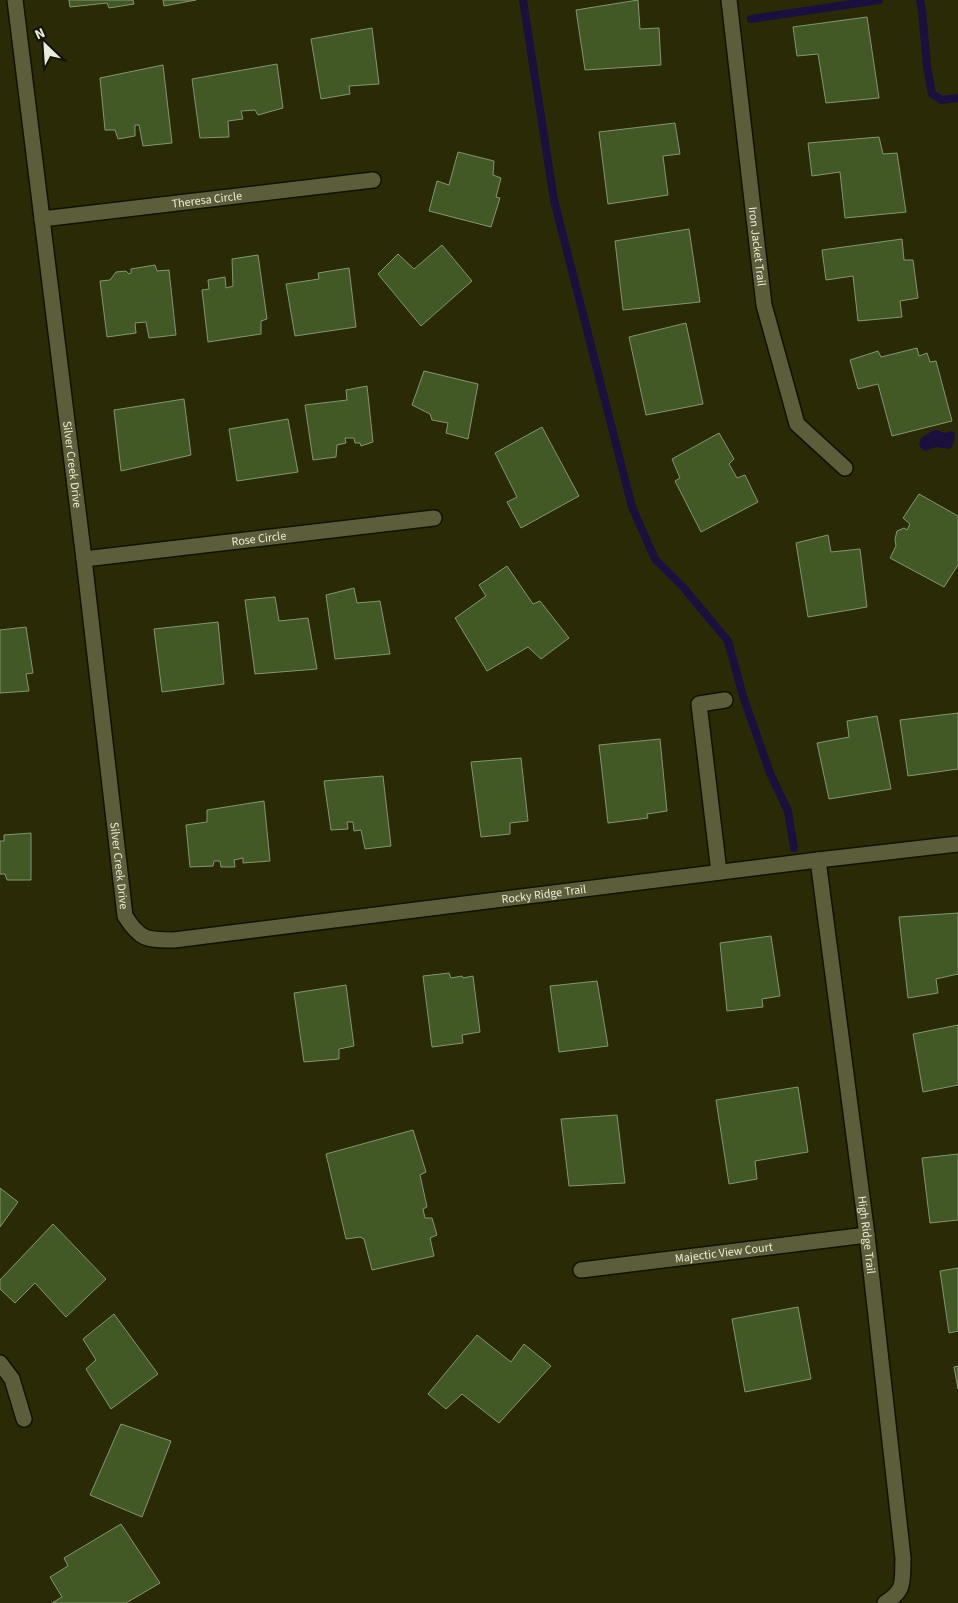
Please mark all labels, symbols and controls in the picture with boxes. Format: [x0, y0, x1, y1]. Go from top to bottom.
north arrow [20, 20, 70, 70]
text: N [31, 23, 48, 45]
street label: Theresa Circle [171, 187, 243, 213]
street label: Iron Jacket Trail [744, 206, 770, 287]
street label: Silver Creek Drive [58, 420, 86, 509]
street label: Rose Circle [231, 527, 287, 551]
street label: Silver Creek Drive [105, 821, 132, 910]
street label: Rocky Ridge Trail [501, 881, 587, 908]
street label: High Ridge Trail [853, 1195, 879, 1275]
street label: Majectic View Court [674, 1239, 774, 1267]

